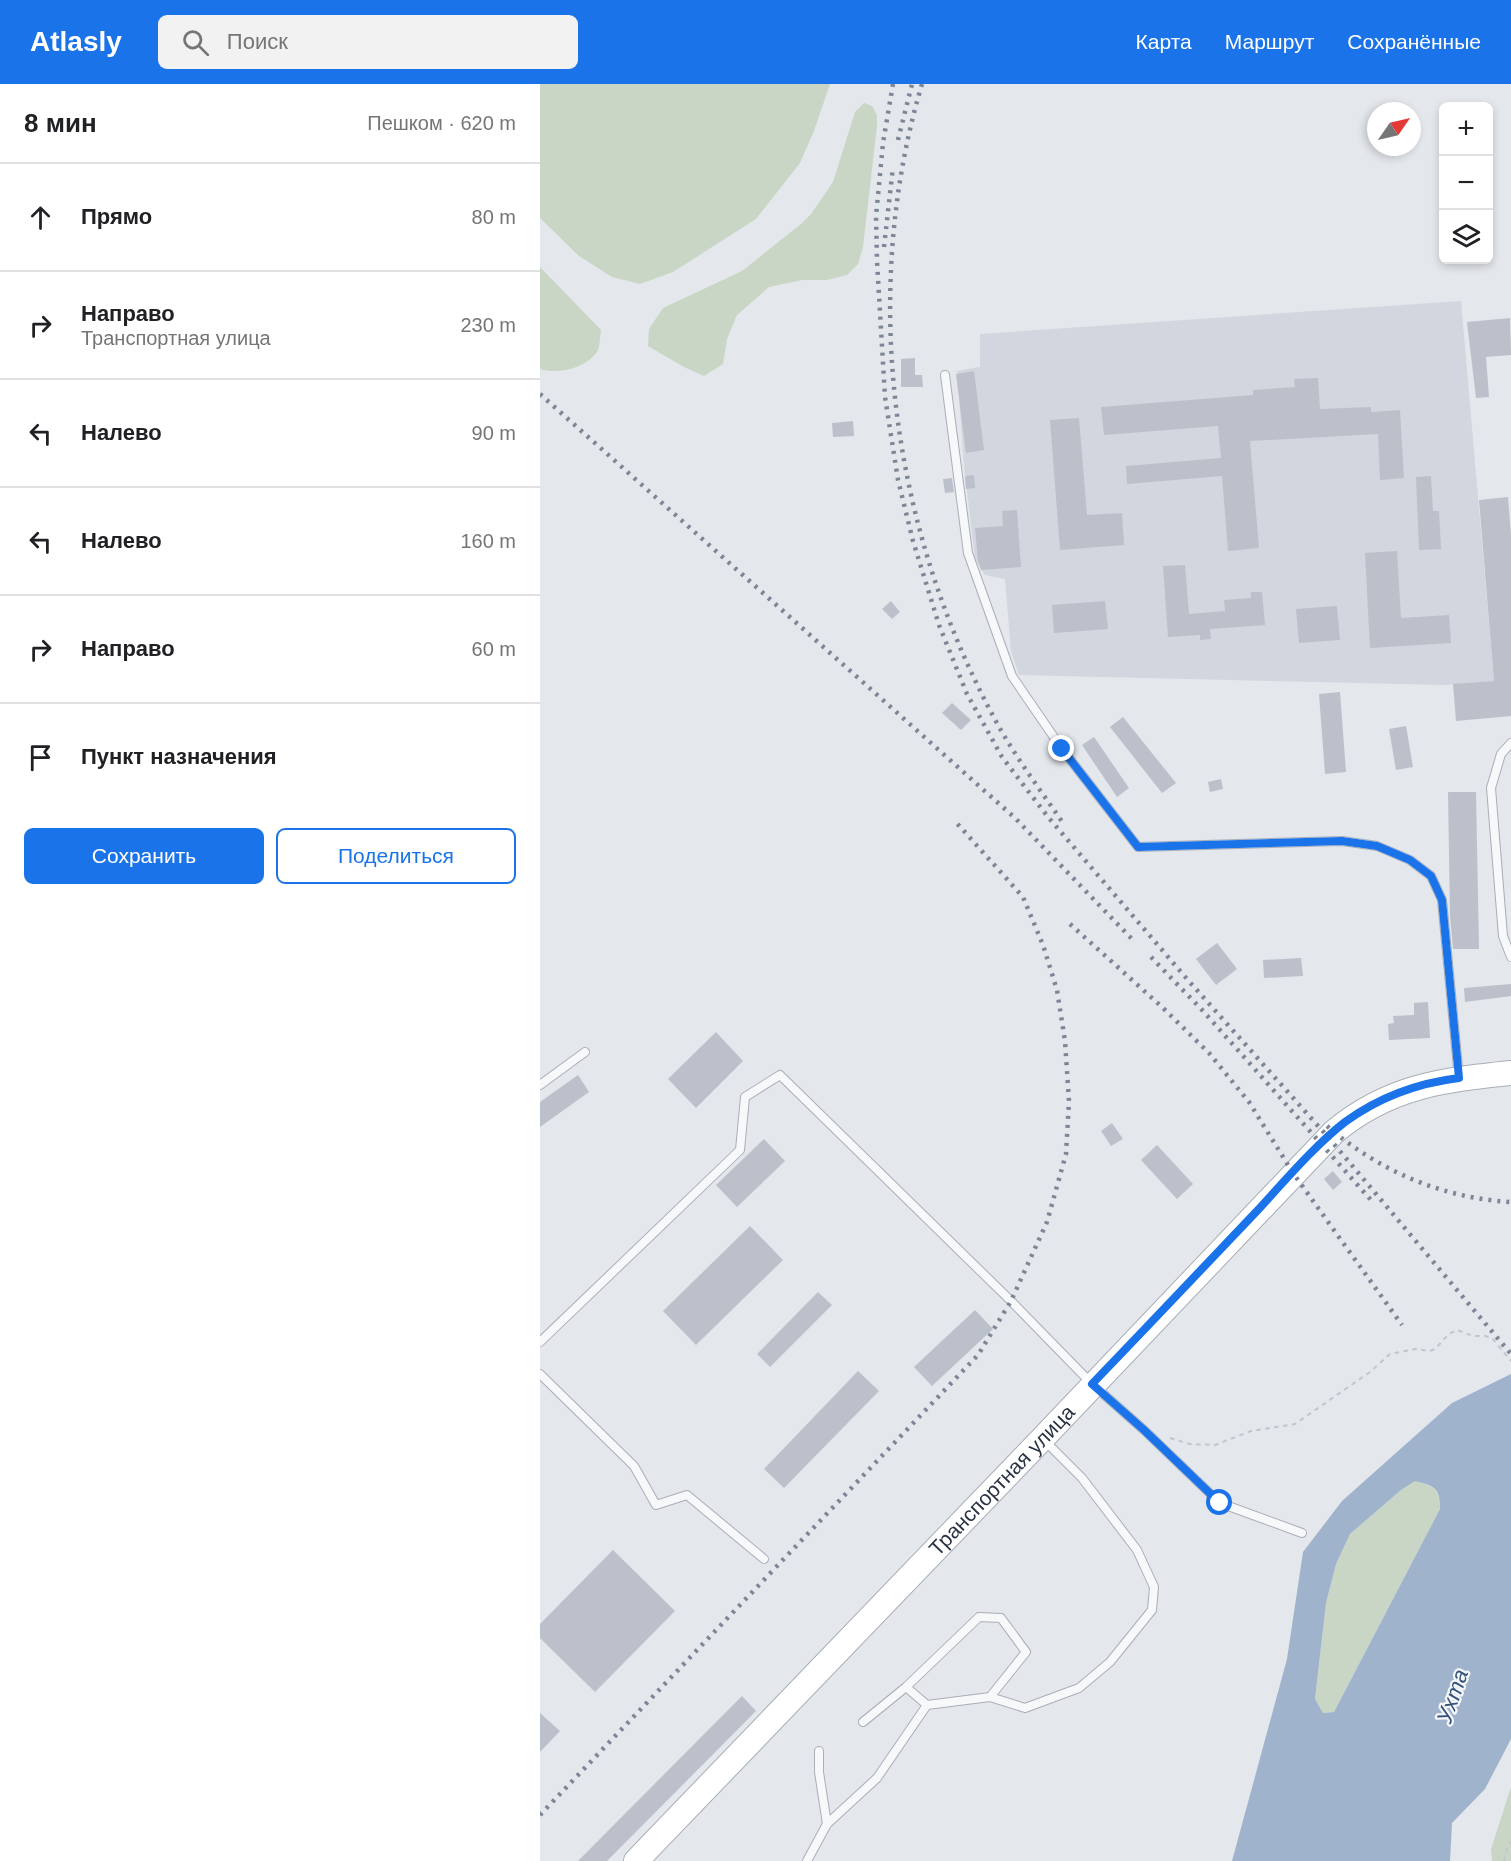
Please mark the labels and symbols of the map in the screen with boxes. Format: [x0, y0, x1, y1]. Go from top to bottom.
north arrow [1367, 102, 1421, 156]
route end [1048, 735, 1074, 761]
street label: Транспортная улица [924, 1400, 1079, 1560]
route start [1206, 1489, 1232, 1515]
water label: Ухта [1431, 1666, 1473, 1727]

